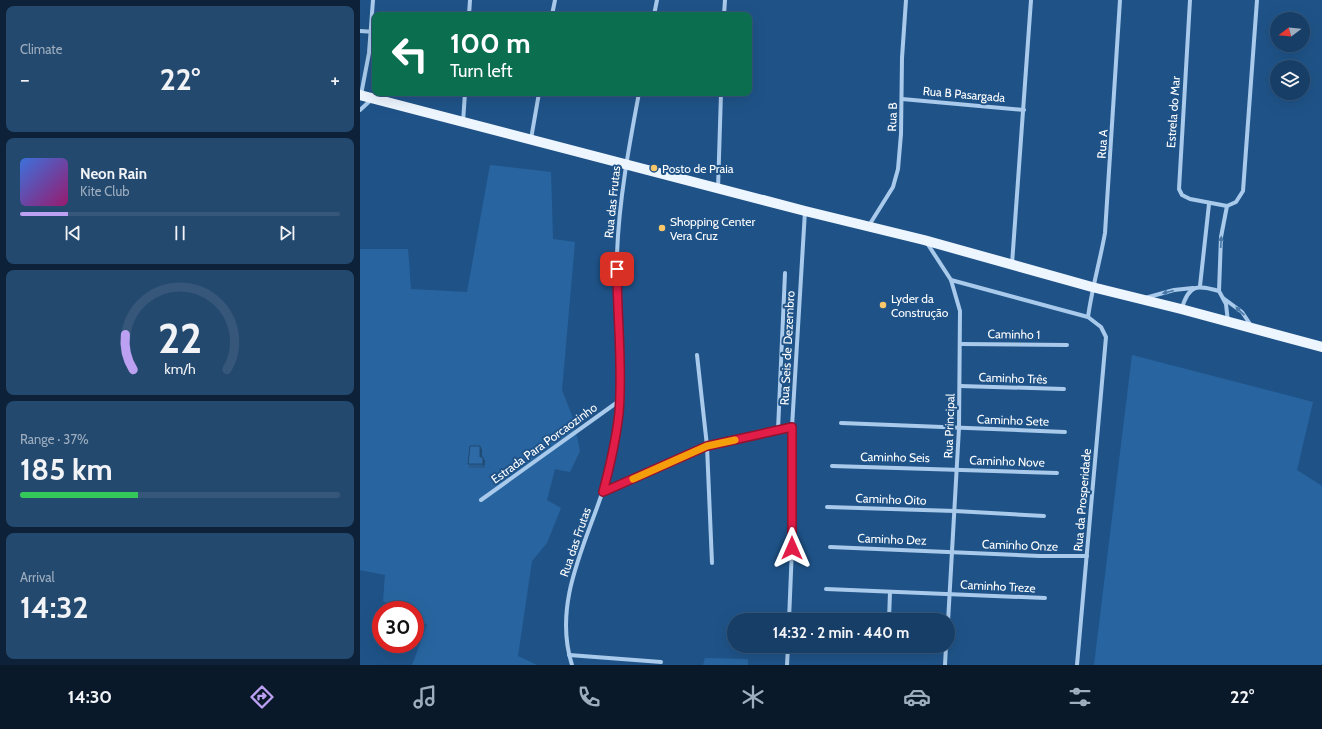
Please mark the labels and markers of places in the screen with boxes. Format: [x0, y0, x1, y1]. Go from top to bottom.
place label: Posto de Praia [662, 161, 734, 176]
marker: Posto de Praia [649, 163, 659, 173]
place label: Shopping Center Vera Cruz [670, 214, 755, 243]
marker: Shopping Center Vera Cruz [657, 223, 667, 233]
pin [600, 252, 634, 286]
place label: Lyder da Construção [891, 291, 949, 320]
marker: Lyder da Construção [878, 300, 888, 310]

